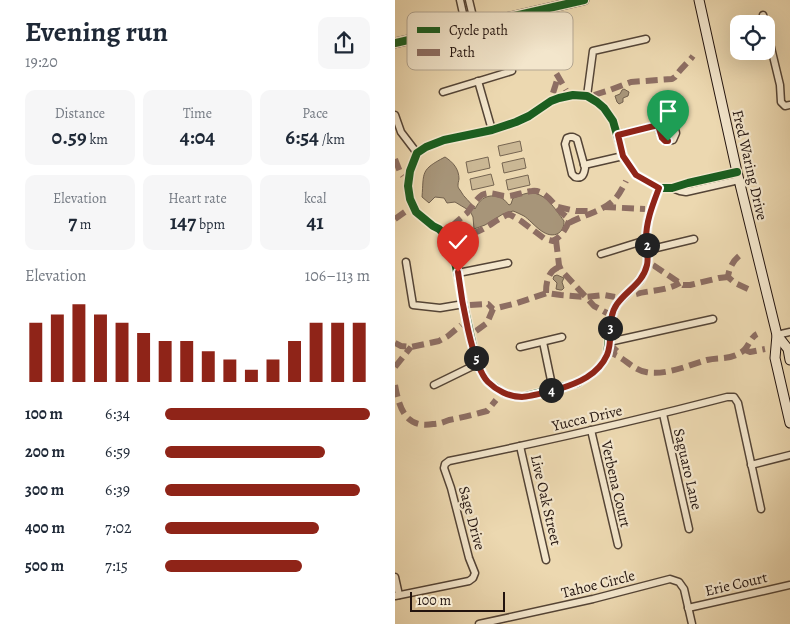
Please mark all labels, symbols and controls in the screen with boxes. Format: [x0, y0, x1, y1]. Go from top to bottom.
legend [407, 12, 573, 70]
text: Evening run [25, 13, 168, 51]
map controls [730, 15, 775, 60]
button: locate [730, 15, 775, 60]
button: share [318, 17, 370, 69]
text: Cycle path [449, 21, 509, 40]
text: Path [449, 43, 476, 62]
text: 19:20 [25, 51, 58, 73]
pin [647, 90, 689, 141]
icon: arrive [654, 97, 682, 125]
text: Distance [55, 104, 105, 123]
text: Time [183, 104, 212, 123]
text: Pace [302, 104, 328, 123]
street label: Fred Waring Drive [728, 108, 772, 222]
text: 0.59 [52, 123, 87, 151]
text: 4:04 [180, 123, 215, 151]
text: 6:54 [285, 123, 319, 151]
text: km [87, 130, 108, 149]
text: /km [319, 130, 345, 149]
text: Elevation [53, 189, 107, 208]
text: Heart rate [168, 189, 227, 208]
text: kcal [304, 189, 326, 208]
text: 7 [68, 208, 77, 236]
text: 147 [170, 208, 196, 236]
text: 41 [306, 208, 324, 236]
text: m [77, 215, 92, 234]
text: bpm [196, 215, 225, 234]
pin [437, 221, 479, 272]
icon: check [444, 228, 472, 256]
pin: 2 [635, 232, 659, 258]
text: 2 [644, 236, 651, 255]
text: Elevation [25, 265, 86, 287]
text: 106–113 m [305, 265, 370, 287]
pin: 3 [597, 316, 623, 340]
text: 3 [607, 319, 614, 338]
pin: 5 [463, 346, 489, 370]
text: 5 [474, 349, 479, 368]
pin: 4 [539, 378, 563, 402]
text: 4 [548, 381, 555, 400]
street label: Yucca Drive [549, 400, 624, 436]
text: 100 m [25, 403, 63, 425]
text: 6:34 [105, 403, 130, 425]
street label: Saguaro Lane [669, 426, 707, 512]
street label: Verbena Court [596, 438, 636, 529]
text: 200 m [25, 441, 65, 463]
text: 6:59 [105, 441, 130, 463]
street label: Live Oak Street [526, 453, 566, 547]
text: 300 m [25, 479, 64, 501]
text: 6:39 [105, 479, 130, 501]
street label: Sage Drive [454, 484, 490, 552]
text: 400 m [25, 517, 65, 539]
text: 7:02 [105, 517, 132, 539]
text: 500 m [25, 555, 64, 577]
text: 7:15 [105, 555, 128, 577]
street label: Tahoe Circle [559, 565, 637, 603]
street label: Erie Court [703, 567, 769, 601]
scale bar [410, 589, 505, 612]
text: 100 m [417, 591, 451, 610]

